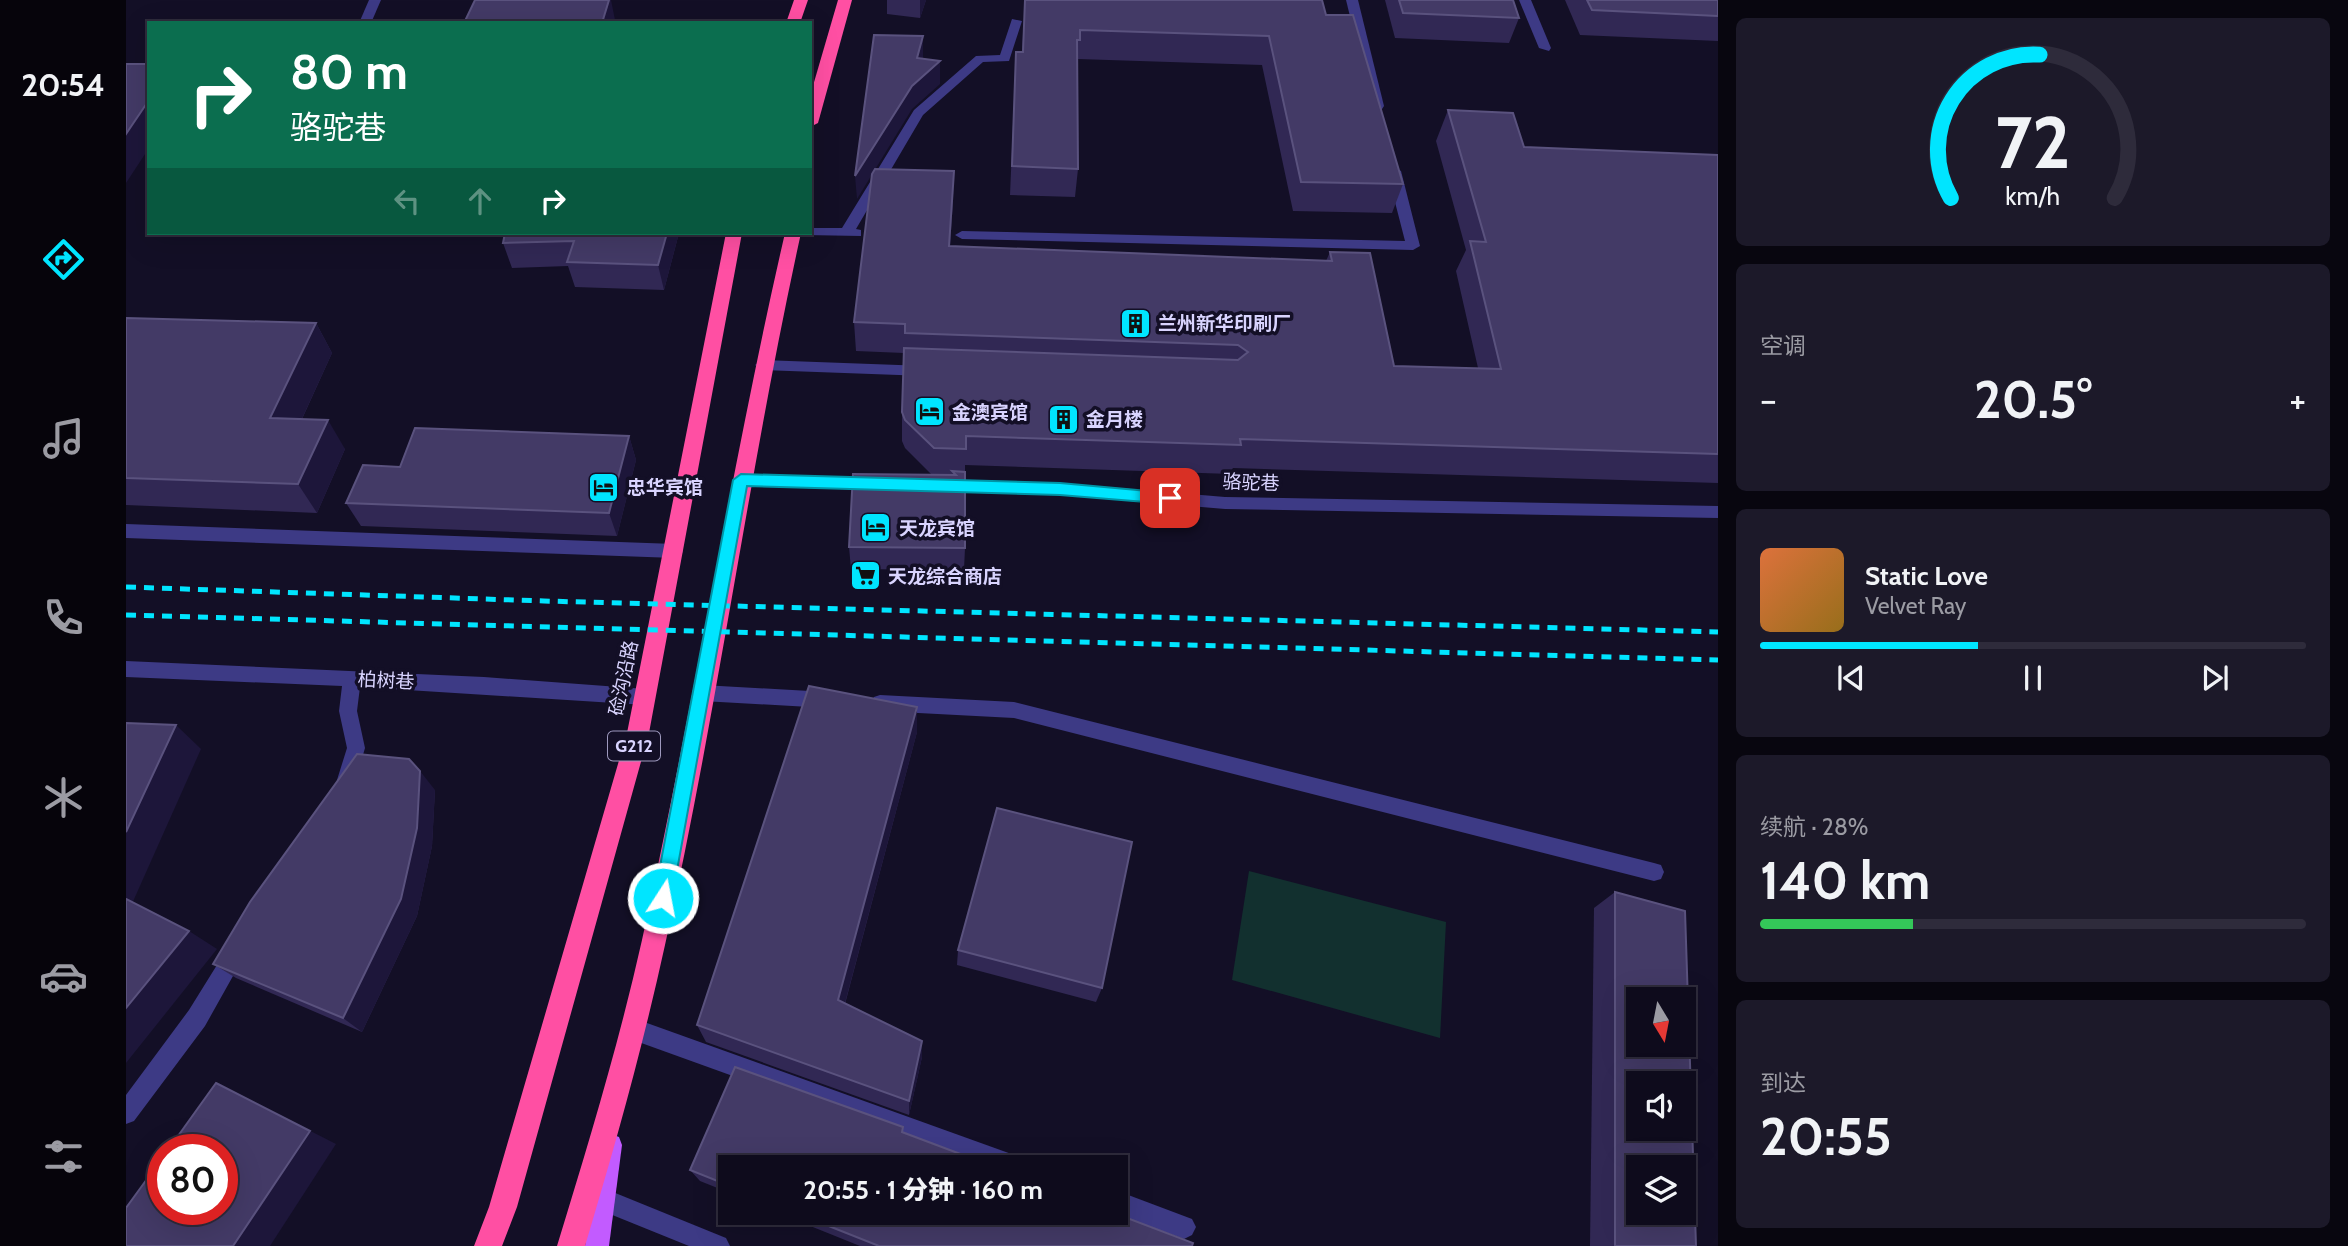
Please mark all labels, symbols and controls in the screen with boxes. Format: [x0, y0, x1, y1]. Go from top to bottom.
text: 80 m [290, 42, 408, 101]
icon: right [175, 49, 266, 140]
text: 20:54 [21, 65, 105, 104]
text: 72 [1995, 98, 2071, 186]
text: 骆驼巷 [290, 108, 386, 147]
text: km/h [2006, 181, 2060, 211]
icon: left [388, 182, 426, 220]
icon: ahead [461, 182, 499, 220]
icon: right [534, 182, 572, 220]
icon: directions [39, 235, 88, 284]
building icon: 兰州新华印刷厂 [1118, 306, 1152, 340]
place label: 兰州新华印刷厂 [1158, 312, 1291, 335]
text: 空调 [1760, 332, 1806, 360]
text: 20.5° [1974, 368, 2092, 431]
text: − [1760, 376, 1777, 423]
text: + [2289, 376, 2306, 423]
hotel icon: 金澳宾馆 [912, 395, 946, 429]
place label: 金澳宾馆 [952, 401, 1028, 424]
building icon: 金月楼 [1046, 402, 1080, 436]
place label: 金月楼 [1086, 408, 1143, 431]
icon: music [39, 414, 88, 463]
pin [1140, 468, 1200, 528]
hotel icon: 忠华宾馆 [587, 470, 621, 504]
street label: 骆驼巷 [1222, 470, 1280, 495]
place label: 忠华宾馆 [627, 476, 703, 499]
icon: arrive [1151, 479, 1189, 517]
hotel icon: 天龙宾馆 [859, 511, 893, 545]
place label: 天龙宾馆 [899, 517, 975, 540]
supermarket icon: 天龙综合商店 [848, 559, 882, 593]
text: Static Love [1865, 560, 1988, 592]
place label: 天龙综合商店 [888, 565, 1002, 588]
text: Velvet Ray [1865, 592, 1966, 620]
icon: phone [39, 593, 88, 642]
street label: 硷沟沿路 [604, 639, 643, 718]
icon: previous [1832, 659, 1870, 697]
icon: pause [2014, 659, 2052, 697]
icon: next [2196, 659, 2234, 697]
street label: 柏树巷 [357, 668, 415, 693]
road number: G212 [608, 732, 660, 760]
icon: climate [39, 773, 88, 822]
text: 续航 · 28% [1760, 813, 1869, 841]
text: 140 km [1760, 849, 1930, 912]
position arrow [626, 861, 700, 935]
icon: car [39, 952, 88, 1001]
north arrow [1626, 987, 1696, 1057]
map controls [1626, 987, 1696, 1225]
text: 到达 [1760, 1069, 1806, 1097]
button: sound [1626, 1071, 1696, 1141]
text: 20:55 [1760, 1105, 1892, 1168]
icon: filters [39, 1132, 88, 1181]
speed limit sign: 80 [147, 1134, 238, 1225]
button: layers [1626, 1155, 1696, 1225]
text: 20:55 · 1 分钟 · 160 m [803, 1174, 1043, 1206]

